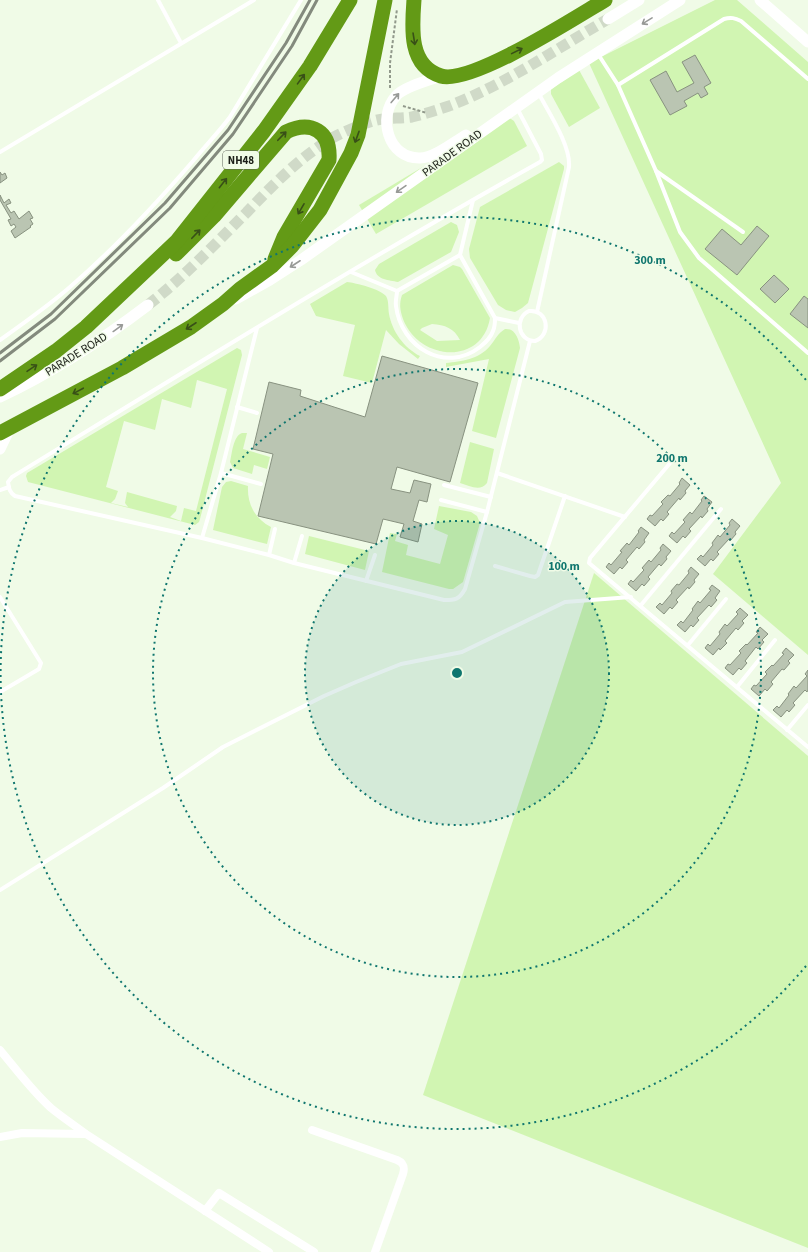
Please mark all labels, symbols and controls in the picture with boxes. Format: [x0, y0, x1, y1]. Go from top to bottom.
one-way arrow [642, 17, 653, 25]
one-way arrow [410, 32, 418, 45]
one-way arrow [510, 47, 522, 54]
one-way arrow [297, 74, 305, 85]
one-way arrow [391, 92, 400, 103]
street label: PARADE ROAD [419, 126, 486, 181]
one-way arrow [353, 130, 361, 142]
one-way arrow [277, 131, 286, 141]
road number: NH48 [223, 151, 259, 169]
one-way arrow [218, 177, 227, 188]
one-way arrow [396, 185, 407, 193]
one-way arrow [296, 203, 304, 215]
one-way arrow [191, 230, 200, 240]
text: 300 m [634, 252, 666, 269]
one-way arrow [290, 260, 301, 268]
one-way arrow [186, 322, 197, 330]
one-way arrow [112, 323, 123, 332]
street label: PARADE ROAD [42, 328, 111, 380]
one-way arrow [26, 363, 38, 371]
one-way arrow [72, 387, 84, 395]
text: 200 m [656, 450, 688, 467]
text: 100 m [548, 558, 580, 575]
centre of rings [450, 666, 464, 680]

